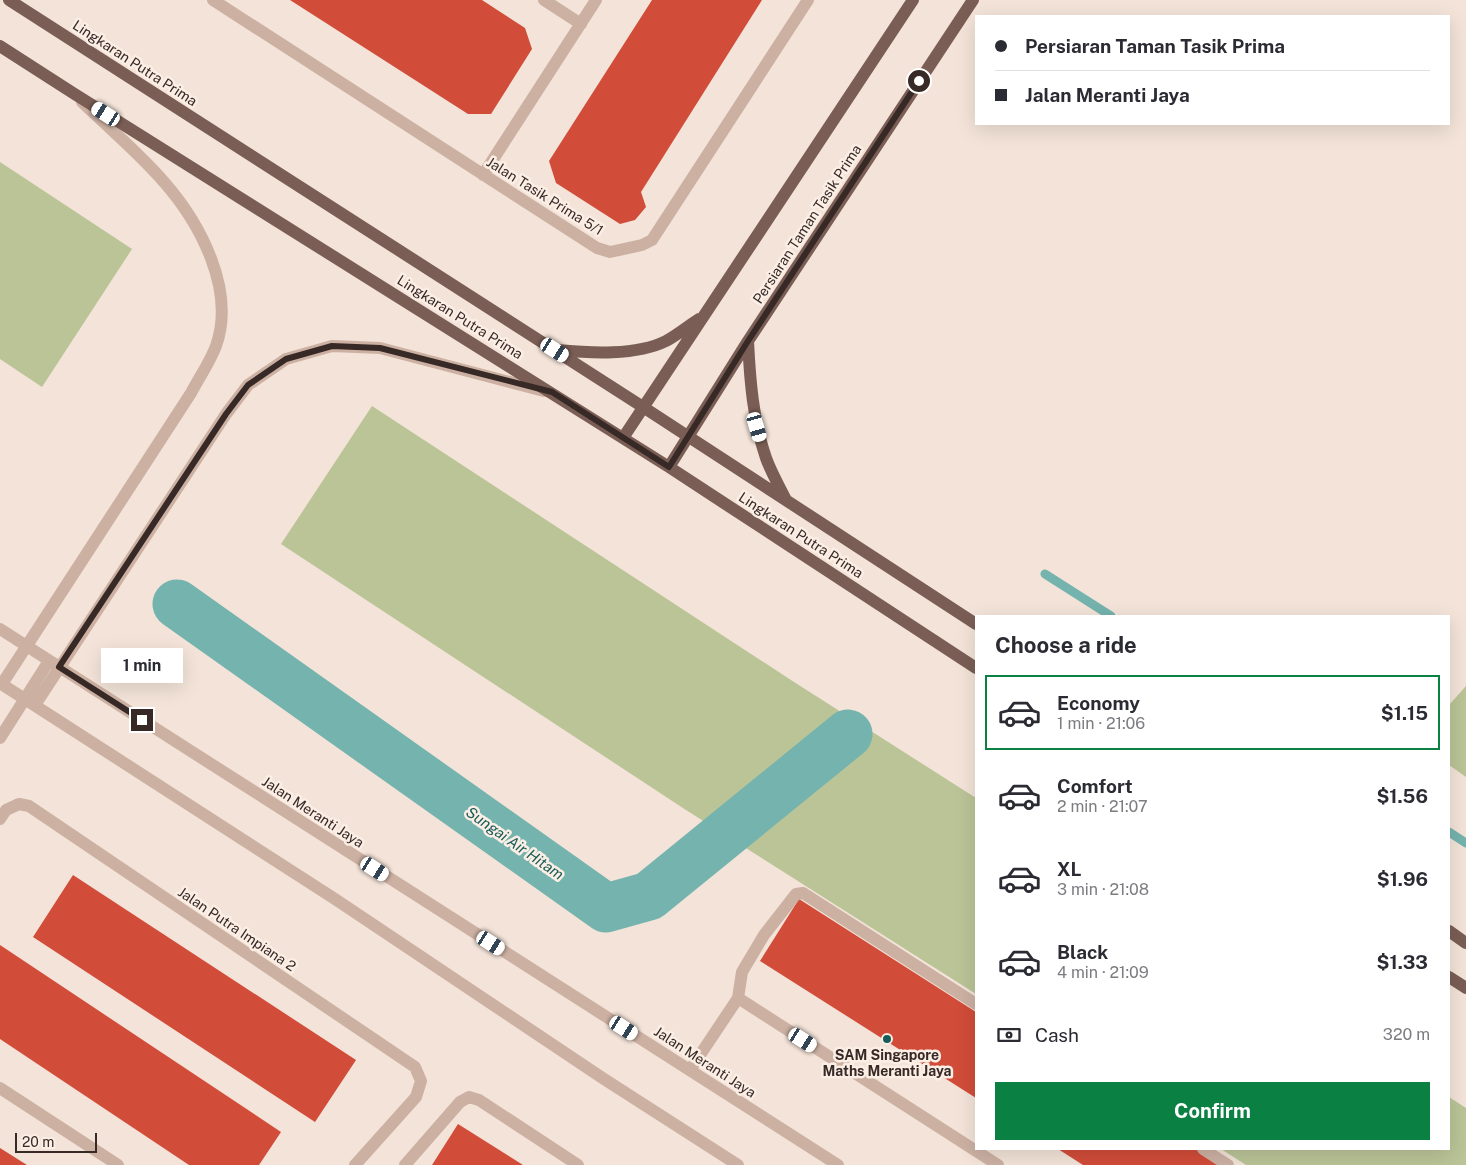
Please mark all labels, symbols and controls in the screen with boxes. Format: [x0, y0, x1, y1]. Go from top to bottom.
street label: Lingkaran Putra Prima [70, 17, 200, 109]
text: Persiaran Taman Tasik Prima [1025, 35, 1285, 57]
route start [908, 70, 930, 92]
text: Jalan Meranti Jaya [1025, 84, 1190, 106]
car [89, 100, 122, 128]
street label: Persiaran Taman Tasik Prima [750, 142, 864, 306]
street label: Jalan Tasik Prima 5/1 [484, 154, 606, 238]
street label: Lingkaran Putra Prima [394, 272, 526, 362]
car [538, 336, 571, 364]
car [745, 411, 768, 443]
street label: Lingkaran Putra Prima [736, 489, 866, 581]
text: Choose a ride [995, 632, 1137, 658]
callout: 1 min [101, 648, 183, 682]
text: 1 min [123, 656, 161, 675]
icon: car [997, 690, 1042, 735]
text: Economy [1057, 692, 1140, 714]
text: $1.15 [1381, 702, 1428, 724]
route end [131, 709, 153, 731]
text: 1 min · 21:06 [1057, 714, 1145, 733]
street label: Jalan Meranti Jaya [259, 773, 367, 851]
icon: car [997, 773, 1042, 818]
text: Comfort [1057, 775, 1133, 797]
text: $1.56 [1376, 785, 1428, 807]
text: 2 min · 21:07 [1057, 797, 1148, 816]
water label: Sungai Air Hitam [463, 803, 567, 883]
car [358, 855, 391, 883]
icon: car [997, 856, 1042, 901]
text: XL [1057, 858, 1082, 880]
text: $1.96 [1377, 868, 1428, 890]
text: 3 min · 21:08 [1057, 880, 1149, 899]
street label: Jalan Putra Impiana 2 [175, 884, 299, 974]
car [474, 929, 507, 957]
icon: car [997, 939, 1042, 984]
text: Black [1057, 941, 1108, 963]
text: $1.33 [1377, 951, 1428, 973]
text: 4 min · 21:09 [1057, 963, 1149, 982]
car [607, 1014, 640, 1042]
icon: cash [995, 1021, 1023, 1049]
street label: Jalan Meranti Jaya [651, 1023, 759, 1101]
text: Cash [1035, 1024, 1079, 1046]
text: 320 m [1383, 1025, 1430, 1044]
car [786, 1026, 819, 1054]
marker: SAM Singapore Maths Meranti Jaya [881, 1033, 893, 1045]
place label: SAM Singapore Maths Meranti Jaya [823, 1047, 952, 1079]
button: Confirm [995, 1082, 1430, 1140]
scale bar [15, 1130, 98, 1153]
text: 20 m [22, 1134, 54, 1150]

